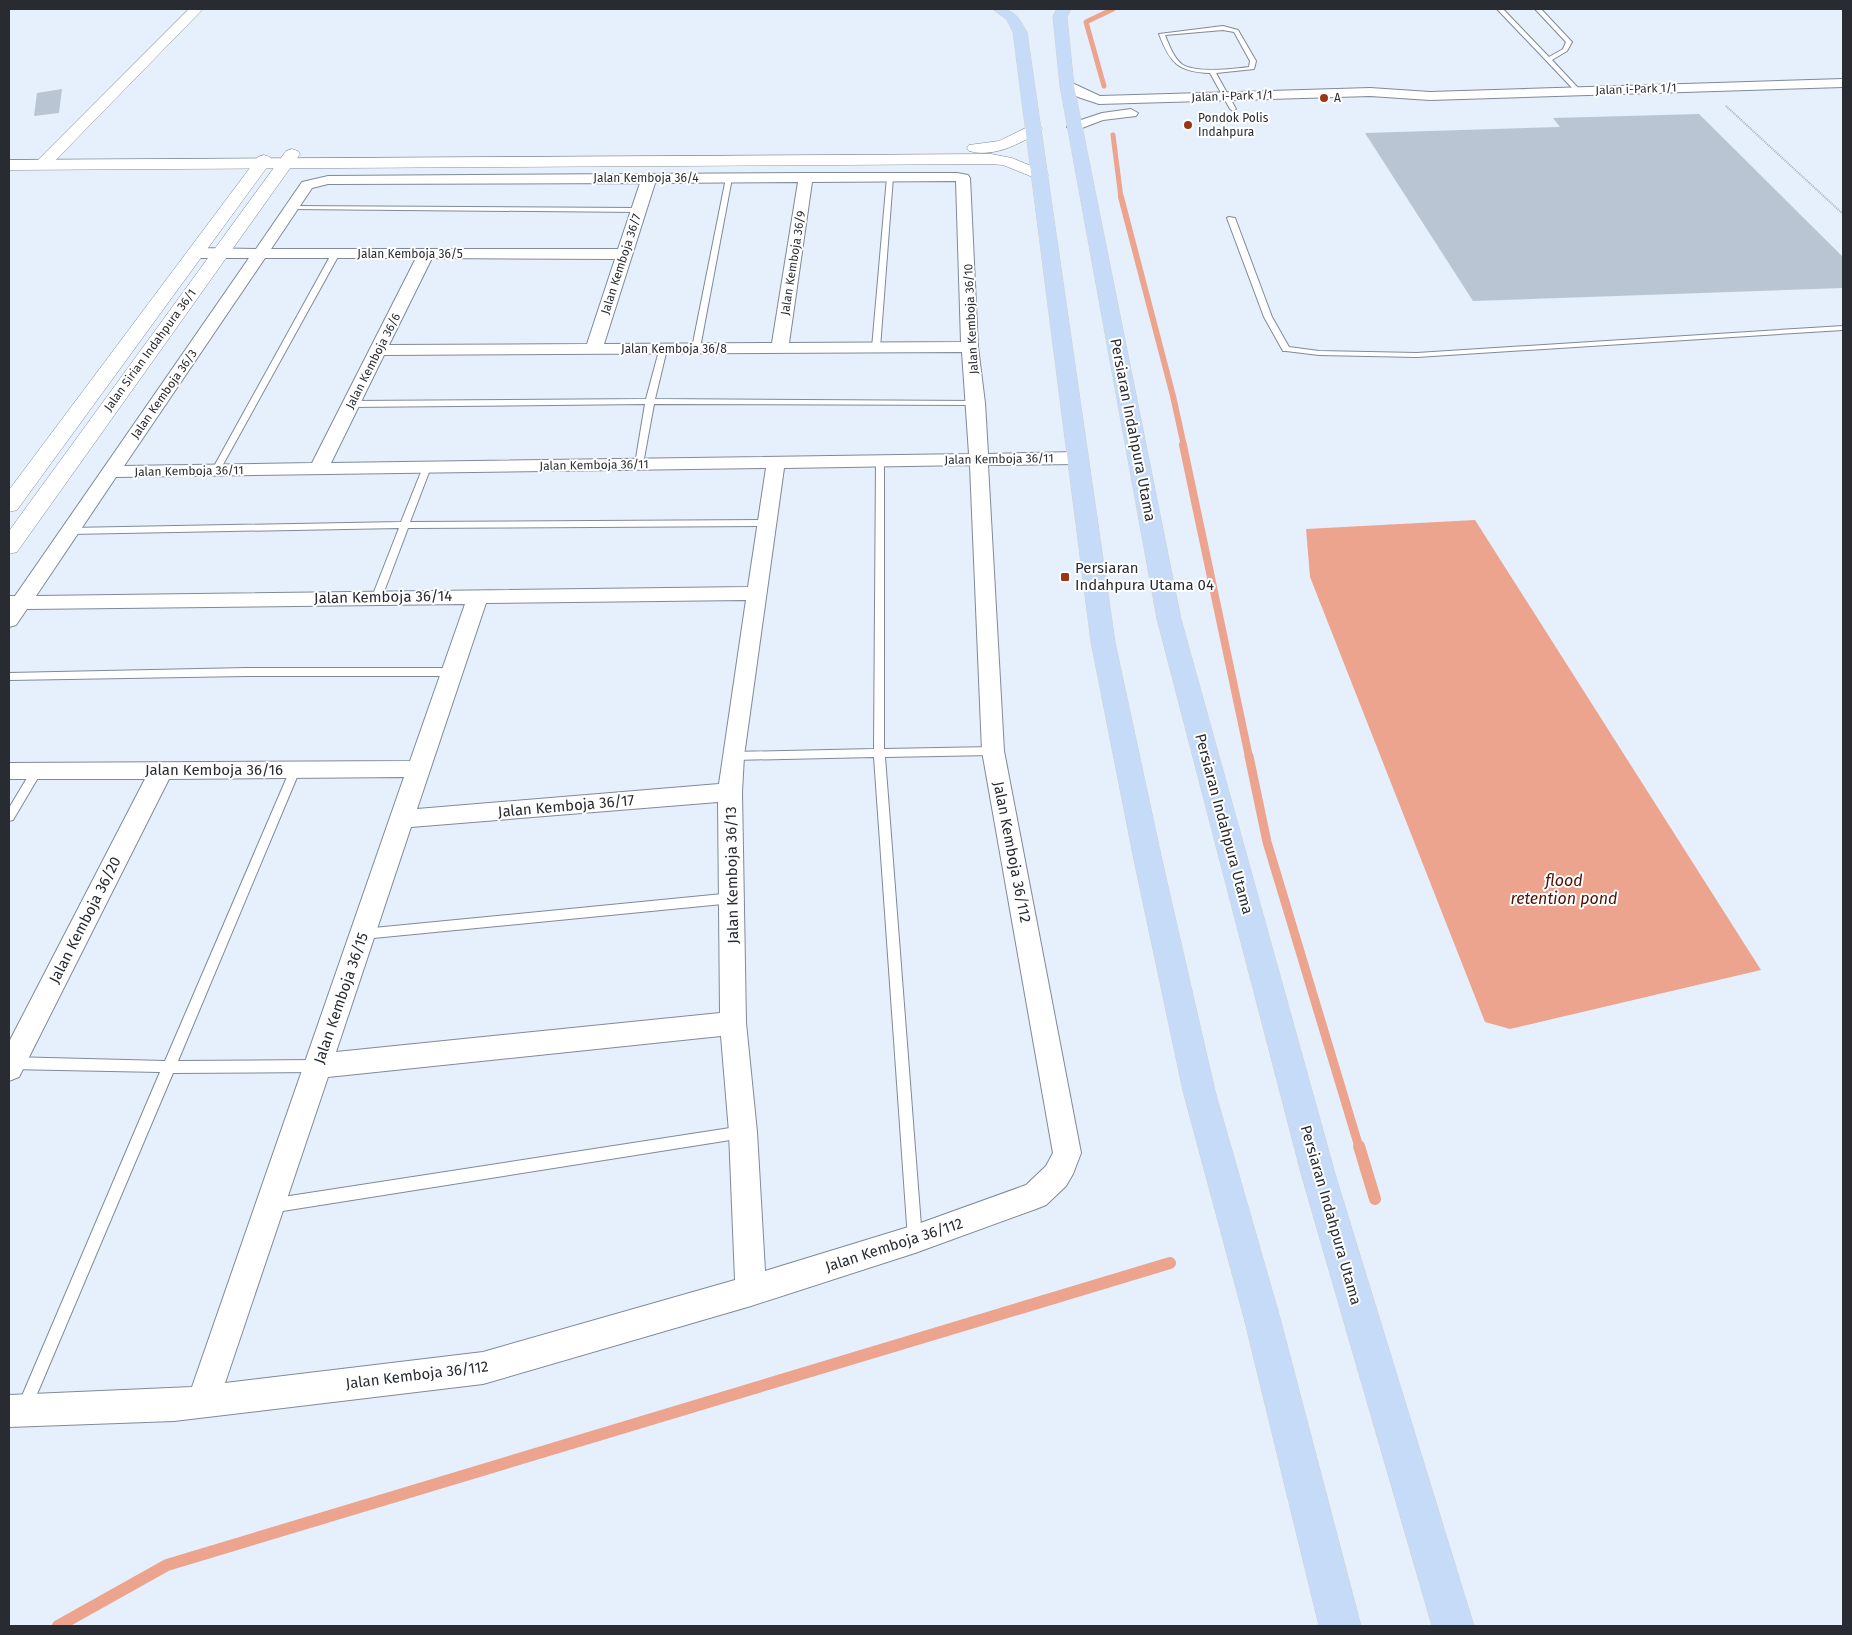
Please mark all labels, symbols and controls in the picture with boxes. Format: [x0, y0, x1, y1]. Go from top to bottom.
street label: Jalan i-Park 1/1 [1595, 81, 1677, 97]
street label: Jalan i-Park 1/1 [1191, 88, 1273, 104]
place label: A [1334, 91, 1341, 105]
marker: A [1318, 92, 1330, 104]
place label: Pondok Polis Indahpura [1198, 111, 1269, 139]
marker: Pondok Polis Indahpura [1182, 119, 1194, 131]
street label: Jalan Kemboja 36/4 [593, 171, 699, 185]
street label: Jalan Kemboja 36/9 [778, 210, 808, 316]
street label: Jalan Kemboja 36/7 [598, 212, 644, 316]
street label: Jalan Kemboja 36/5 [357, 247, 463, 261]
street label: Jalan Kemboja 36/10 [961, 263, 981, 375]
street label: Jalan Sirian Indahpura 36/1 [101, 286, 199, 414]
street label: Jalan Kemboja 36/6 [343, 311, 403, 411]
street label: Persiaran Indahpura Utama [1106, 337, 1160, 523]
street label: Jalan Kemboja 36/8 [621, 342, 727, 356]
street label: Jalan Kemboja 36/3 [128, 347, 200, 441]
street label: Jalan Kemboja 36/11 [944, 451, 1054, 467]
street label: Jalan Kemboja 36/11 [539, 457, 649, 473]
street label: Jalan Kemboja 36/11 [134, 463, 244, 479]
place label: Persiaran Indahpura Utama 04 [1075, 559, 1214, 594]
marker: Persiaran Indahpura Utama 04 [1059, 571, 1071, 583]
street label: Jalan Kemboja 36/14 [314, 587, 452, 607]
street label: Persiaran Indahpura Utama [1191, 732, 1257, 916]
street label: Jalan Kemboja 36/16 [145, 761, 283, 779]
street label: Jalan Kemboja 36/112 [989, 780, 1035, 924]
street label: Jalan Kemboja 36/17 [497, 791, 635, 821]
street label: Jalan Kemboja 36/13 [722, 806, 742, 944]
street label: Jalan Kemboja 36/20 [45, 854, 125, 986]
water label: flood retention pond [1511, 871, 1617, 908]
street label: Jalan Kemboja 36/15 [310, 930, 372, 1066]
street label: Persiaran Indahpura Utama [1297, 1123, 1365, 1307]
street label: Jalan Kemboja 36/112 [823, 1214, 965, 1276]
street label: Jalan Kemboja 36/112 [345, 1357, 489, 1393]

